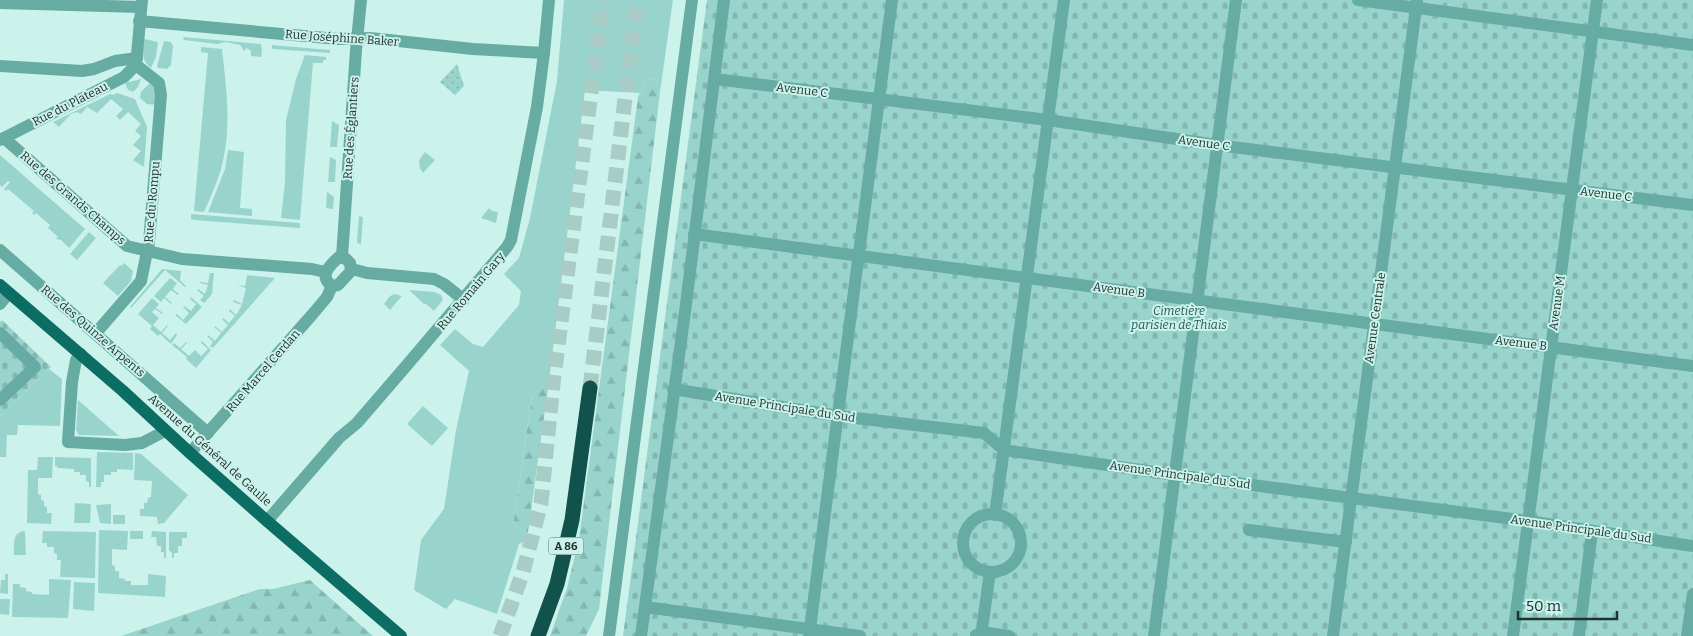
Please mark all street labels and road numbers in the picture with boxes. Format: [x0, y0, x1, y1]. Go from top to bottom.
street label: Rue Joséphine Baker [285, 27, 400, 49]
street label: Rue des Églantiers [339, 76, 362, 180]
street label: Rue du Plateau [30, 79, 110, 129]
street label: Avenue C [775, 80, 829, 100]
street label: Avenue C [1177, 132, 1231, 154]
street label: Rue des Grands Champs [18, 148, 129, 248]
street label: Rue du Rompu [141, 160, 163, 243]
street label: Avenue C [1579, 184, 1633, 204]
street label: Rue Romain Gary [434, 249, 508, 333]
street label: Avenue Centrale [1362, 271, 1388, 365]
street label: Avenue M [1546, 274, 1568, 331]
street label: Avenue B [1092, 279, 1146, 301]
street label: Rue des Quinze Arpents [38, 282, 148, 380]
street label: Rue Marcel Cerdan [223, 327, 303, 415]
street label: Avenue B [1494, 333, 1548, 353]
street label: Avenue Principale du Sud [714, 389, 856, 425]
street label: Avenue du Général de Gaulle [146, 391, 274, 509]
street label: Avenue Principale du Sud [1109, 458, 1251, 492]
street label: Avenue Principale du Sud [1510, 512, 1652, 546]
road number: A 86 [548, 538, 584, 554]

